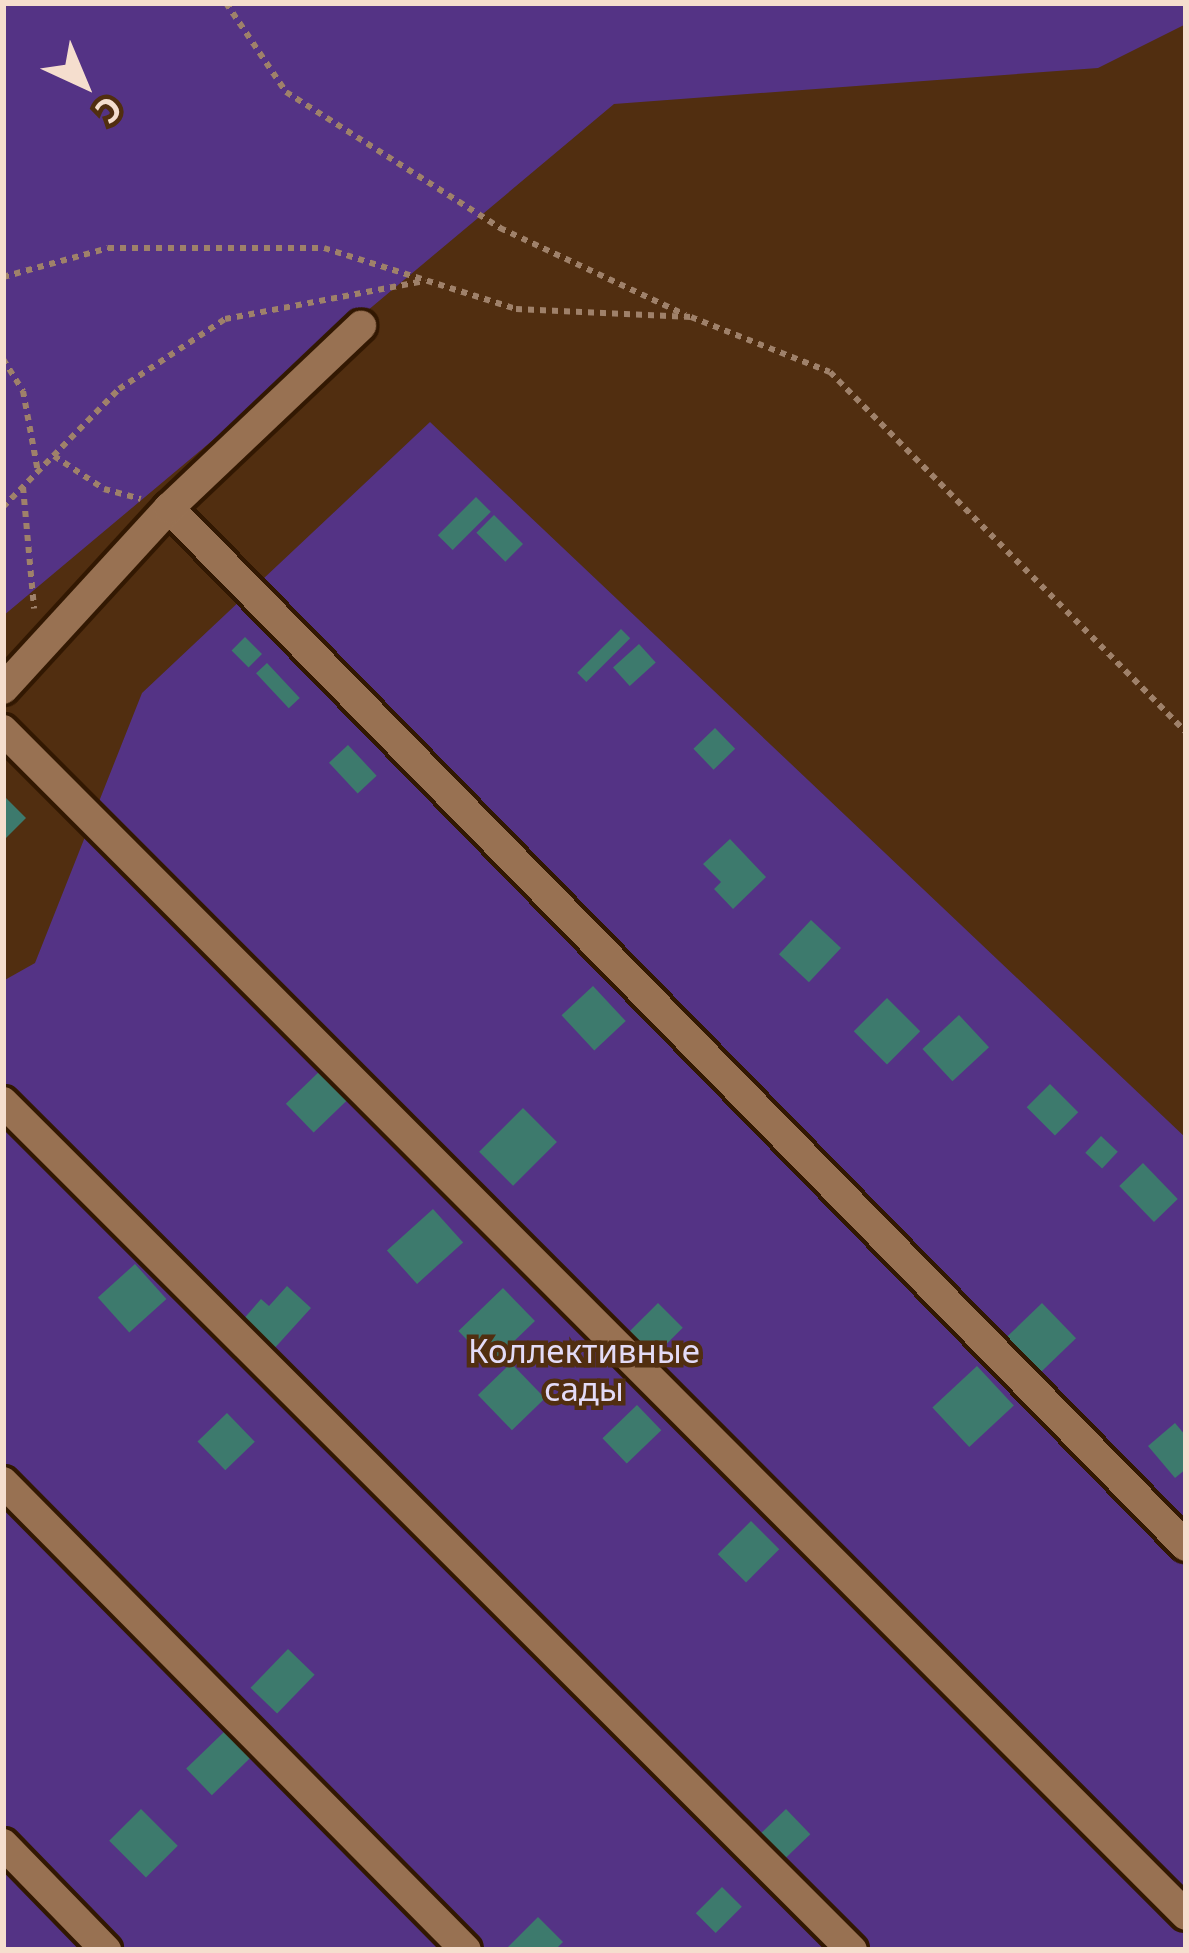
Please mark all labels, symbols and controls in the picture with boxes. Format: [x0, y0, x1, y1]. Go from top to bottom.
north arrow [24, 24, 144, 144]
text: С [86, 87, 133, 134]
park label: Коллективные сады [468, 1331, 700, 1409]

